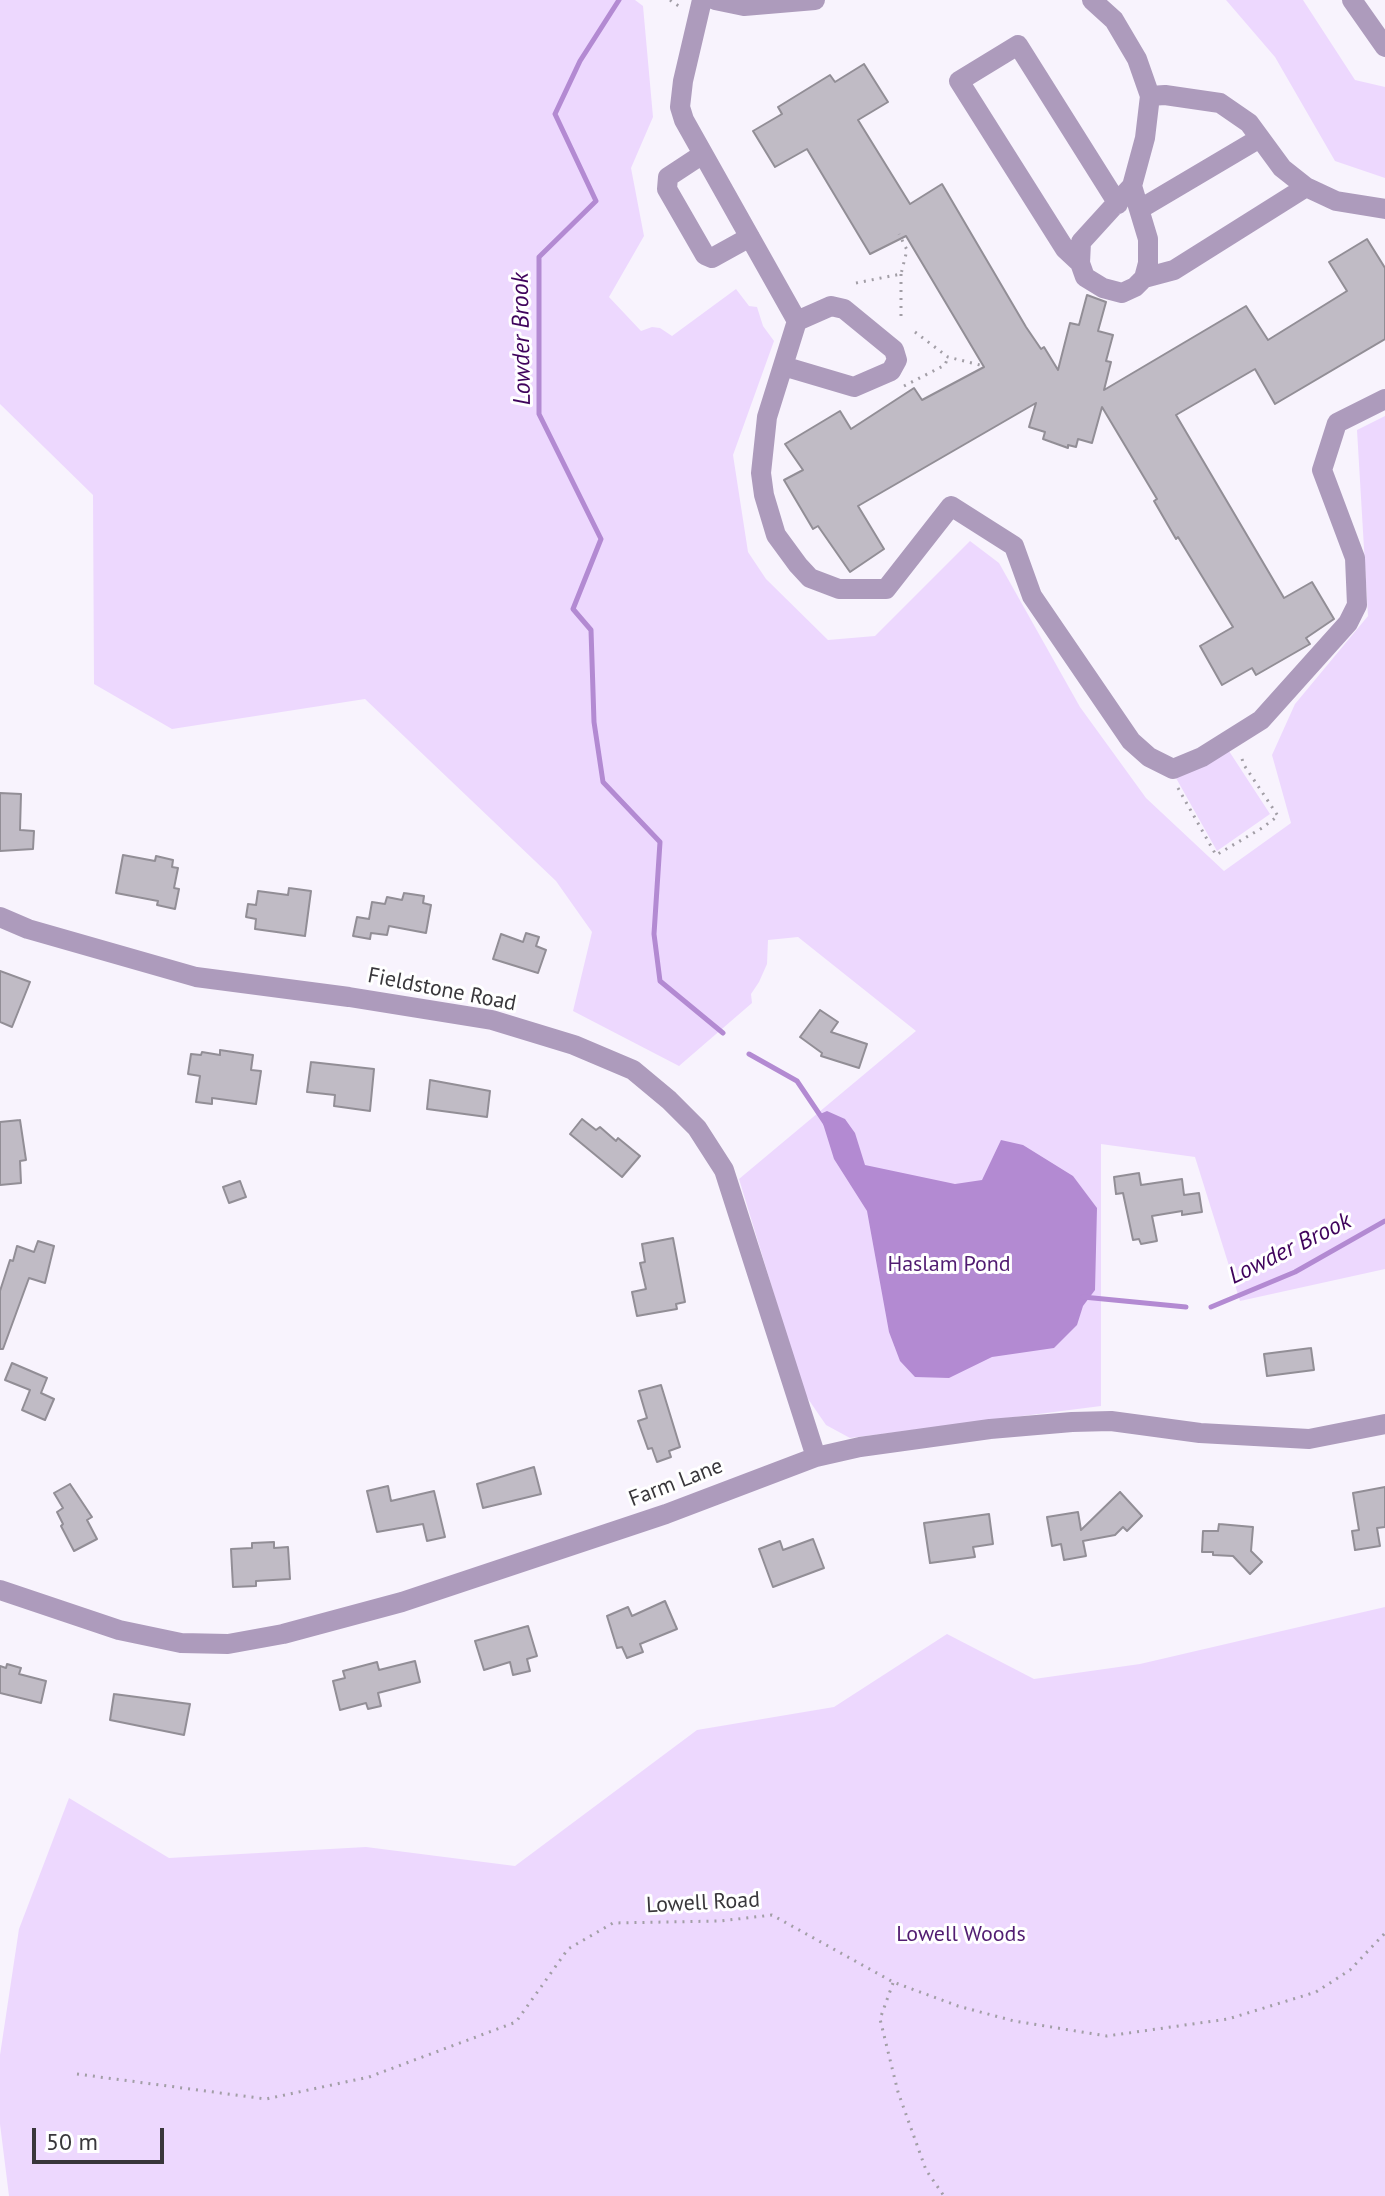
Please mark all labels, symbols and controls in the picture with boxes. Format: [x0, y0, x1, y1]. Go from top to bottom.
water label: Lowder Brook [506, 272, 538, 406]
street label: Fieldstone Road [366, 963, 518, 1017]
water label: Lowder Brook [1224, 1207, 1356, 1291]
park label: Haslam Pond [887, 1252, 1011, 1278]
street label: Farm Lane [625, 1453, 727, 1513]
street label: Lowell Road [645, 1887, 761, 1919]
park label: Lowell Woods [896, 1922, 1026, 1948]
scale bar [36, 2112, 168, 2162]
text: 50 m [46, 2126, 98, 2157]

